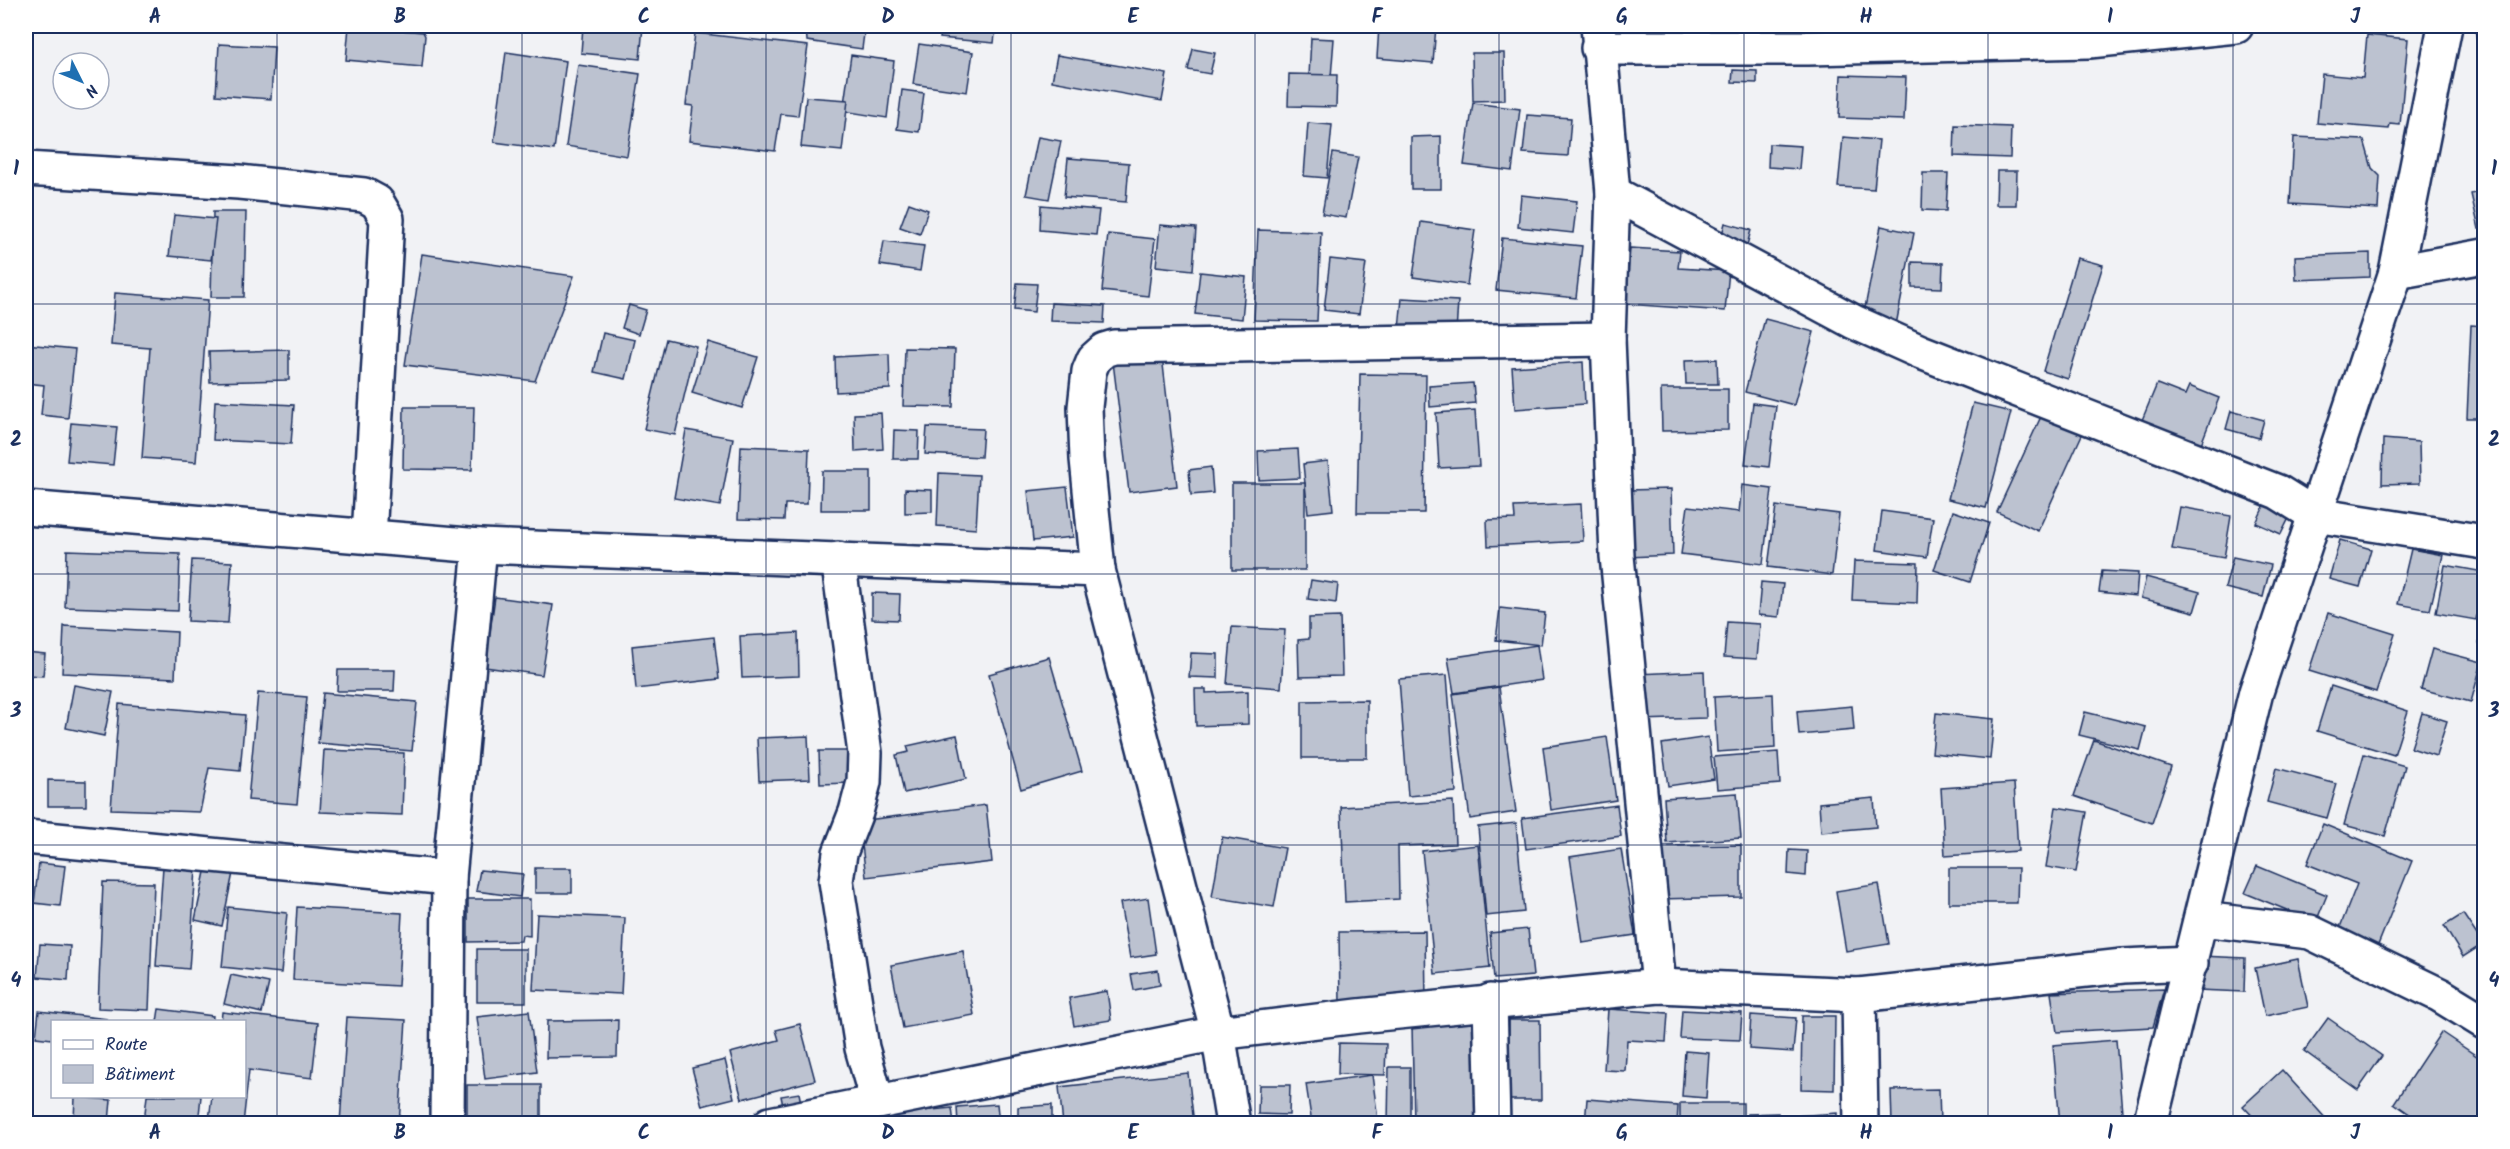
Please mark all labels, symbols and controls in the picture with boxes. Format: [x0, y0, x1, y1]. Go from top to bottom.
text: A [149, 2, 161, 34]
text: B [394, 2, 406, 34]
text: C [638, 2, 650, 34]
text: D [881, 2, 895, 34]
text: E [1127, 2, 1139, 34]
text: F [1372, 2, 1384, 34]
text: G [1616, 2, 1628, 34]
text: H [1859, 2, 1873, 34]
text: I [2107, 2, 2113, 34]
text: J [2350, 2, 2361, 34]
north arrow [51, 51, 111, 111]
text: N [78, 78, 103, 102]
text: 1 [13, 154, 19, 186]
text: 1 [2491, 154, 2497, 186]
text: 2 [10, 425, 22, 457]
text: 2 [2488, 425, 2500, 457]
text: 3 [10, 696, 22, 728]
text: 3 [2488, 696, 2500, 728]
text: 4 [11, 966, 22, 998]
text: 4 [2489, 966, 2500, 998]
legend [51, 1020, 246, 1098]
text: Route [105, 1031, 147, 1060]
text: Bâtiment [105, 1061, 176, 1090]
text: A [149, 1118, 161, 1149]
text: B [394, 1118, 406, 1149]
text: C [638, 1118, 650, 1149]
text: D [881, 1118, 895, 1149]
text: E [1127, 1118, 1139, 1149]
text: F [1372, 1118, 1384, 1149]
text: G [1616, 1118, 1628, 1149]
text: H [1859, 1118, 1873, 1149]
text: I [2107, 1118, 2113, 1149]
text: J [2350, 1118, 2361, 1149]

